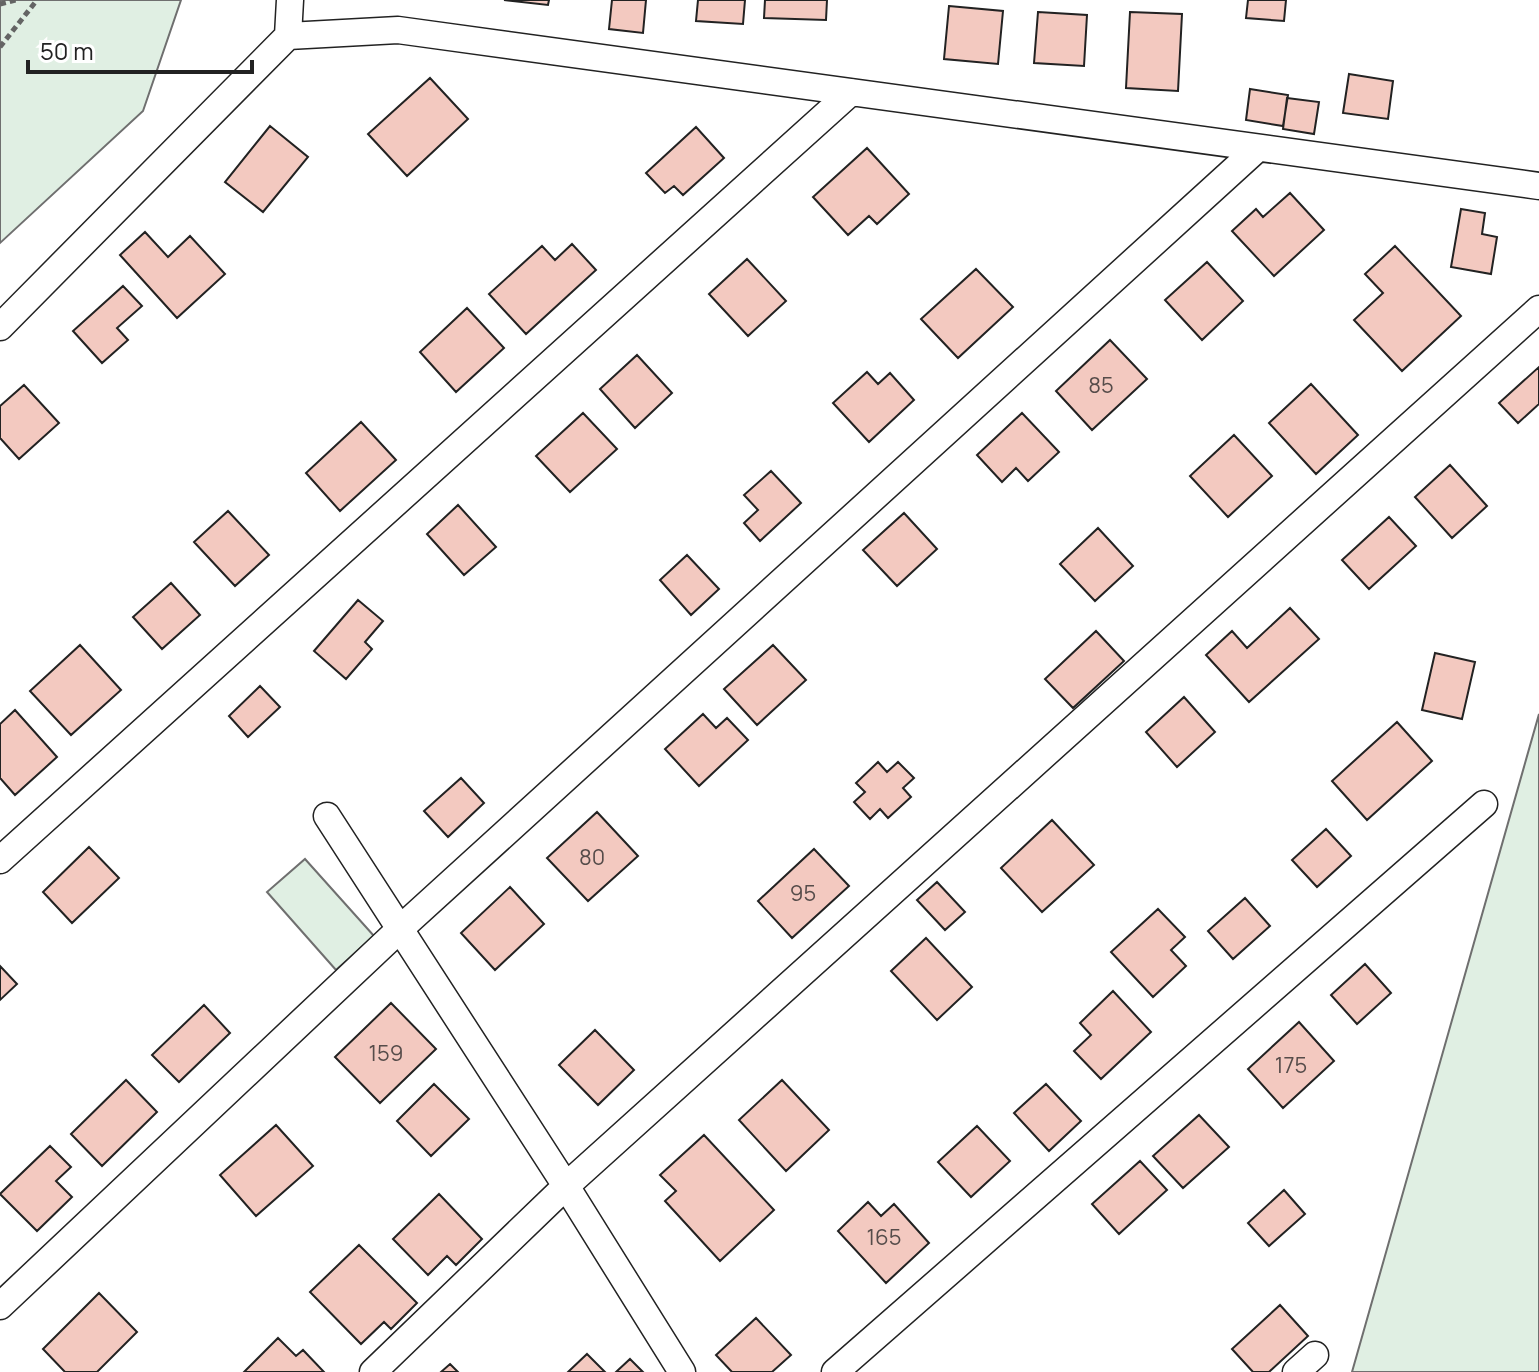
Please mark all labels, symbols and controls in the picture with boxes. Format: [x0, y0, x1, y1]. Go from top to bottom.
scale bar [28, 24, 252, 74]
text: 50 m [40, 34, 94, 67]
house number: 85 [1088, 370, 1114, 400]
house number: 80 [579, 842, 605, 872]
house number: 95 [790, 878, 816, 908]
house number: 159 [369, 1038, 403, 1068]
house number: 175 [1275, 1050, 1307, 1080]
house number: 165 [867, 1222, 901, 1252]

